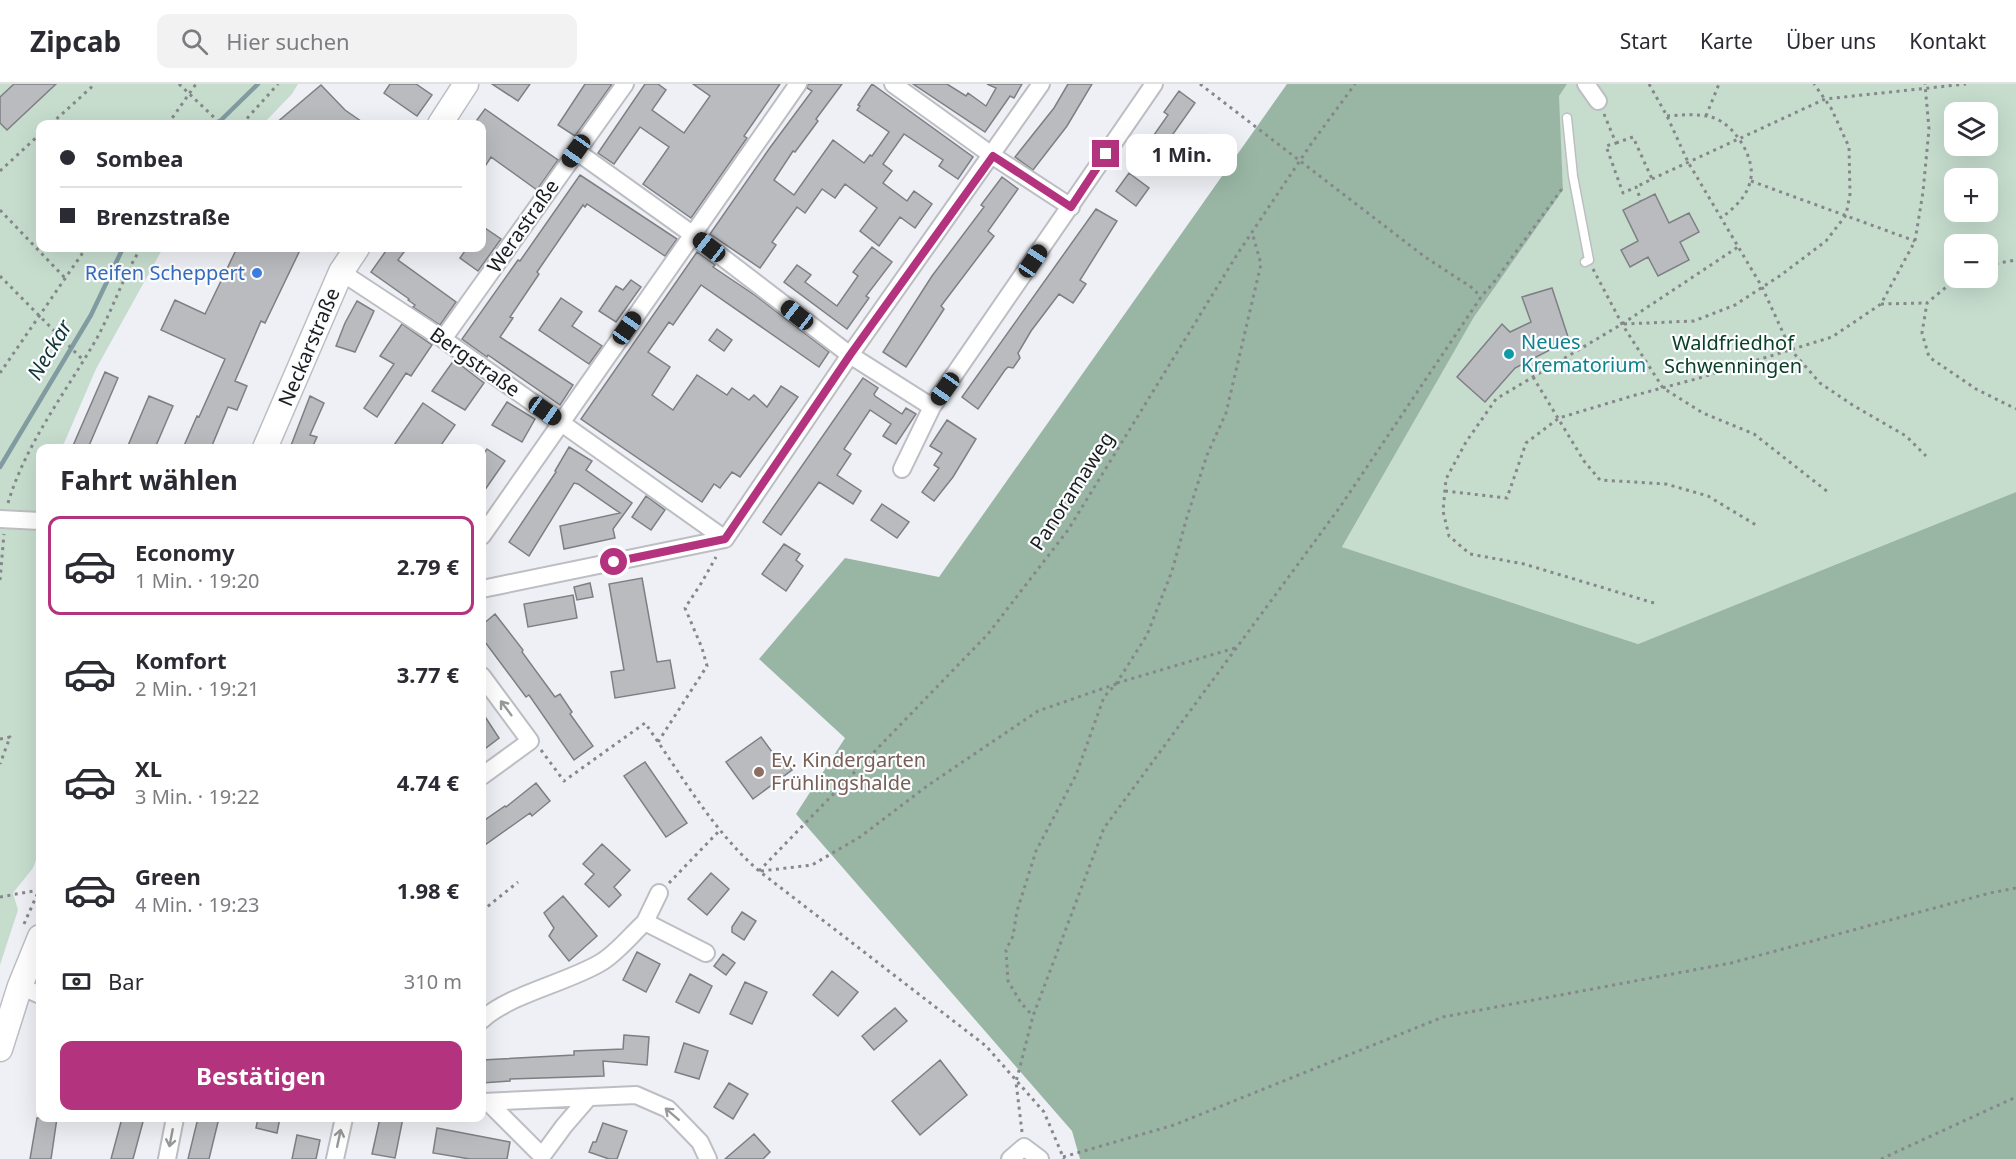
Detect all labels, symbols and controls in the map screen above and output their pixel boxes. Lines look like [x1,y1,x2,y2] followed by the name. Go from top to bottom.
[157,14,577,68] search box
[30,22,121,60] text: Zipcab
[178,25,211,58] icon: search
[226,26,350,56] text: Hier suchen
[1620,27,1667,55] text: Start
[1700,27,1753,55] text: Karte
[1786,27,1876,55] text: Über uns
[1909,27,1986,55] text: Kontakt
[1944,102,1998,288] map controls
[1944,102,1998,156] button: layers
[558,131,594,171] car
[1127,133,1238,175] callout: 1 Min.
[1092,140,1119,167] route end
[1151,141,1212,168] text: 1 Min.
[96,143,184,173] text: Sombea
[1944,168,1998,222] button: +
[480,174,565,278] street label: Werastraße
[96,201,230,231] text: Brenzstraße
[689,229,729,265] car
[1944,234,1998,288] button: −
[1015,241,1051,281] car
[85,259,245,286] place label: Reifen Scheppert
[250,266,264,280] marker: Reifen Scheppert
[271,284,346,410] street label: Neckarstraße
[777,297,817,333] car
[609,308,645,348] car
[20,313,79,385] water label: Neckar
[425,321,526,403] street label: Bergstraße
[1521,328,1646,378] place label: Neues Krematorium
[1664,329,1802,379] park label: Waldfriedhof Schwenningen
[1502,347,1516,361] marker: Neues Krematorium
[927,369,963,409] car
[525,393,565,429] car
[1023,426,1120,555] street label: Panoramaweg
[60,461,238,498] text: Fahrt wählen
[135,537,234,567] text: Economy
[63,539,117,593] icon: car
[600,548,627,575] route start
[397,551,459,581] text: 2.79 €
[135,567,260,594] text: 1 Min. · 19:20
[135,645,226,675] text: Komfort
[63,647,117,701] icon: car
[397,659,459,689] text: 3.77 €
[135,675,260,702] text: 2 Min. · 19:21
[500,701,512,717] one-way arrow
[771,746,926,796] place label: Ev. Kindergarten Frühlingshalde
[135,753,162,783] text: XL
[63,755,117,809] icon: car
[752,765,766,779] marker: Ev. Kindergarten Frühlingshalde
[397,767,459,797] text: 4.74 €
[135,783,260,810] text: 3 Min. · 19:22
[135,861,201,891] text: Green
[63,863,117,917] icon: car
[397,875,459,905] text: 1.98 €
[135,891,260,918] text: 4 Min. · 19:23
[60,965,93,998] icon: cash
[108,966,144,996] text: Bar
[404,968,462,995] text: 310 m
[60,1041,462,1110] button: Bestätigen
[665,1107,680,1121] one-way arrow
[165,1128,176,1148] one-way arrow
[334,1129,346,1148] one-way arrow

